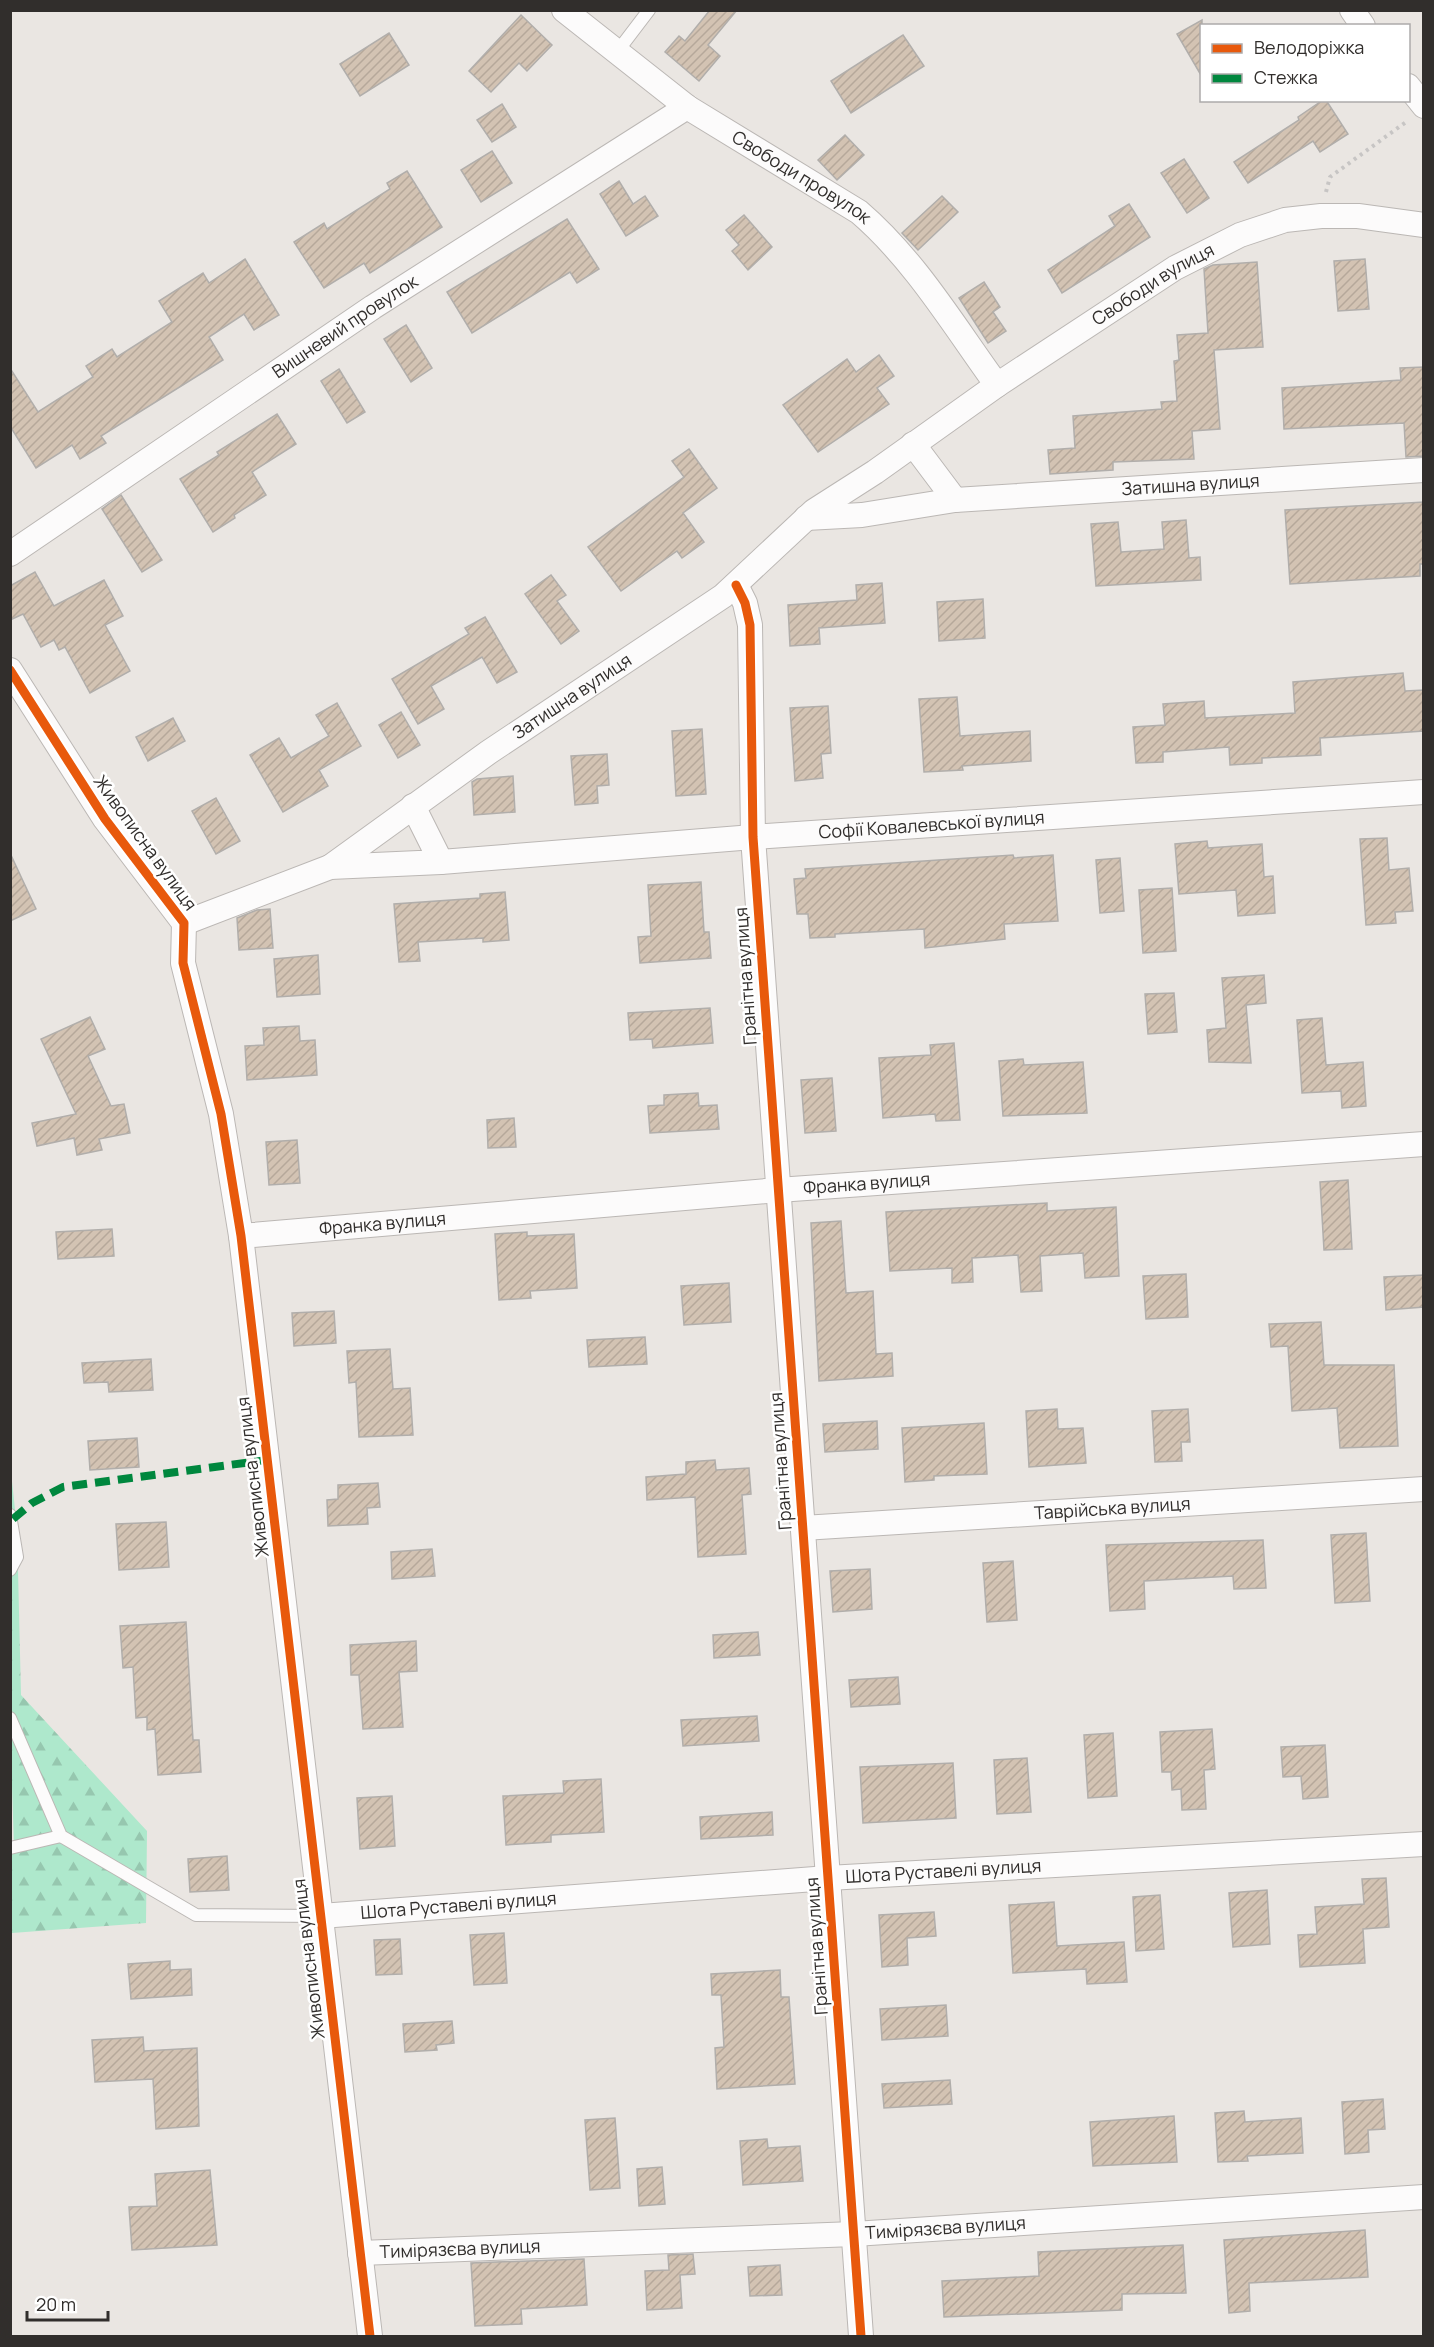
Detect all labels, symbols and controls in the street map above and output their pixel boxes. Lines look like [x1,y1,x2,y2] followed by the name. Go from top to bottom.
[1200,24,1410,102] legend
[1254,35,1364,59] text: Велодоріжка
[1254,65,1318,89] text: Стежка
[728,124,878,229] street label: Свободи провулок
[1087,237,1218,330] street label: Свободи вулиця
[267,268,423,383] street label: Вишневий провулок
[1121,468,1260,500] street label: Затишна вулиця
[507,647,636,744] street label: Затишна вулиця
[89,770,203,915] street label: Живописна вулиця
[818,804,1045,844] street label: Софії Ковалевської вулиця
[728,906,762,1046] street label: Гранітна вулиця
[802,1166,931,1199] street label: Франка вулиця
[318,1206,447,1240] street label: Франка вулиця
[763,1391,797,1531] street label: Гранітна вулиця
[230,1395,274,1559] street label: Живописна вулиця
[1033,1491,1191,1524] street label: Таврійська вулиця
[845,1853,1042,1888] street label: Шота Руставелі вулиця
[799,1876,833,2016] street label: Гранітна вулиця
[286,1877,330,2041] street label: Живописна вулиця
[360,1885,557,1924] street label: Шота Руставелі вулиця
[864,2210,1027,2244] street label: Тимірязєва вулиця
[379,2233,541,2263] street label: Тимірязєва вулиця
[27,2284,108,2322] scale bar
[36,2292,76,2316] text: 20 m

